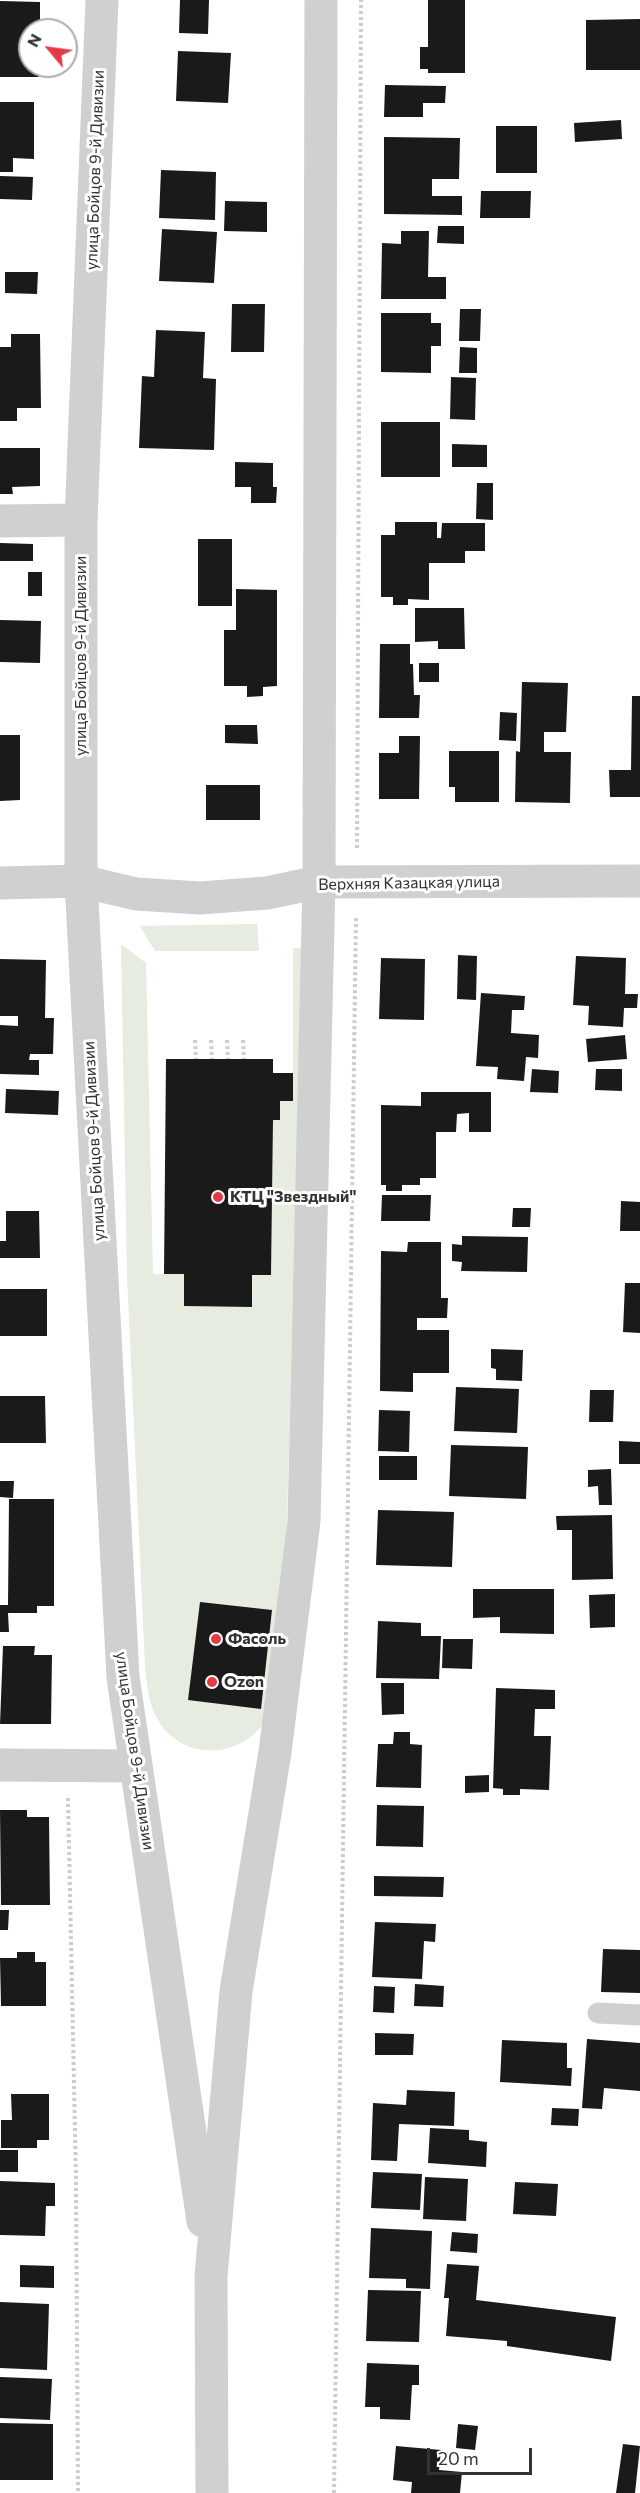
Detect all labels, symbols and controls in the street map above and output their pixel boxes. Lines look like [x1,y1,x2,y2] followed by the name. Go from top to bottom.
[18,18,78,78] north arrow
[22,30,45,50] text: N
[82,70,108,270] street label: улица Бойцов 9-й Дивизии
[71,556,91,756] street label: улица Бойцов 9-й Дивизии
[318,872,500,894] street label: Верхняя Казацкая улица
[79,1041,109,1241] street label: улица Бойцов 9-й Дивизии
[230,1187,356,1207] place label: КТЦ "Звездный"
[211,1190,225,1204] marker: КТЦ "Звездный"
[228,1629,286,1649] place label: Фасоль
[209,1632,223,1646] marker: Фасоль
[112,1651,158,1851] street label: улица Бойцов 9-й Дивизии
[224,1672,264,1692] place label: Ozon
[205,1675,219,1689] marker: Ozon
[430,2436,535,2474] scale bar
[438,2447,479,2469] text: 20 m

